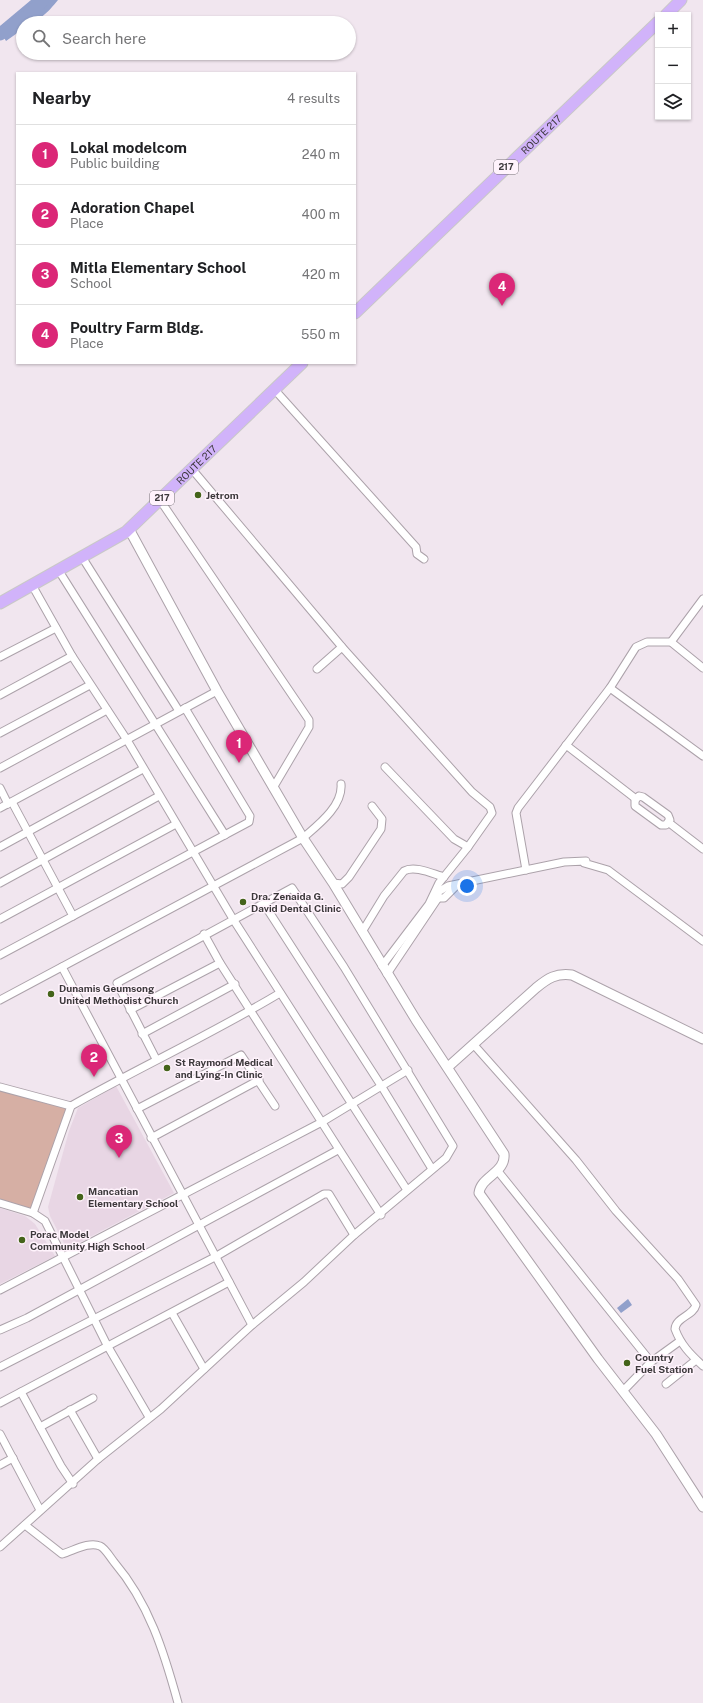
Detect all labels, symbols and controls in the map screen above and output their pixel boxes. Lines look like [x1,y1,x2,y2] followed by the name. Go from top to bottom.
[655,12,691,120] map controls
[655,12,691,48] button: +
[16,16,356,60] search box
[30,27,52,49] icon: search
[62,30,146,47] text: Search here
[655,48,691,84] button: −
[655,84,691,120] button: layers
[32,88,91,108] text: Nearby
[287,91,340,106] text: 4 results
[518,112,564,156] street label: ROUTE 217
[70,139,187,156] text: Lokal modelcom
[42,147,48,162] text: 1
[302,147,340,162] text: 240 m
[70,156,160,171] text: Public building
[494,160,518,174] road number: 217
[70,199,195,216] text: Adoration Chapel
[41,207,49,222] text: 2
[302,207,340,222] text: 400 m
[70,216,104,231] text: Place
[70,259,246,276] text: Mitla Elementary School
[41,267,49,282] text: 3
[302,267,340,282] text: 420 m
[489,273,515,306] pin: 4
[70,276,112,291] text: School
[70,319,204,336] text: Poultry Farm Bldg.
[41,327,49,342] text: 4
[301,327,340,342] text: 550 m
[70,336,104,351] text: Place
[173,442,219,487] street label: ROUTE 217
[206,489,239,501] place label: Jetrom
[193,490,203,500] marker: Jetrom
[150,491,174,505] road number: 217
[226,730,252,763] pin: 1
[457,876,477,896] your location
[251,890,342,914] place label: Dra. Zenaida G. David Dental Clinic
[238,897,248,907] marker: Dra. Zenaida G. David Dental Clinic
[59,982,179,1006] place label: Dunamis Geumsong United Methodist Church
[46,989,56,999] marker: Dunamis Geumsong United Methodist Church
[81,1044,107,1077] pin: 2
[175,1056,273,1080] place label: St Raymond Medical and Lying-In Clinic
[162,1063,172,1073] marker: St Raymond Medical and Lying-In Clinic
[106,1125,132,1158] pin: 3
[88,1185,178,1209] place label: Mancatian Elementary School
[75,1192,85,1202] marker: Mancatian Elementary School
[30,1228,145,1252] place label: Porac Model Community High School
[17,1235,27,1245] marker: Porac Model Community High School
[635,1351,693,1375] place label: Country Fuel Station
[622,1358,632,1368] marker: Country Fuel Station

